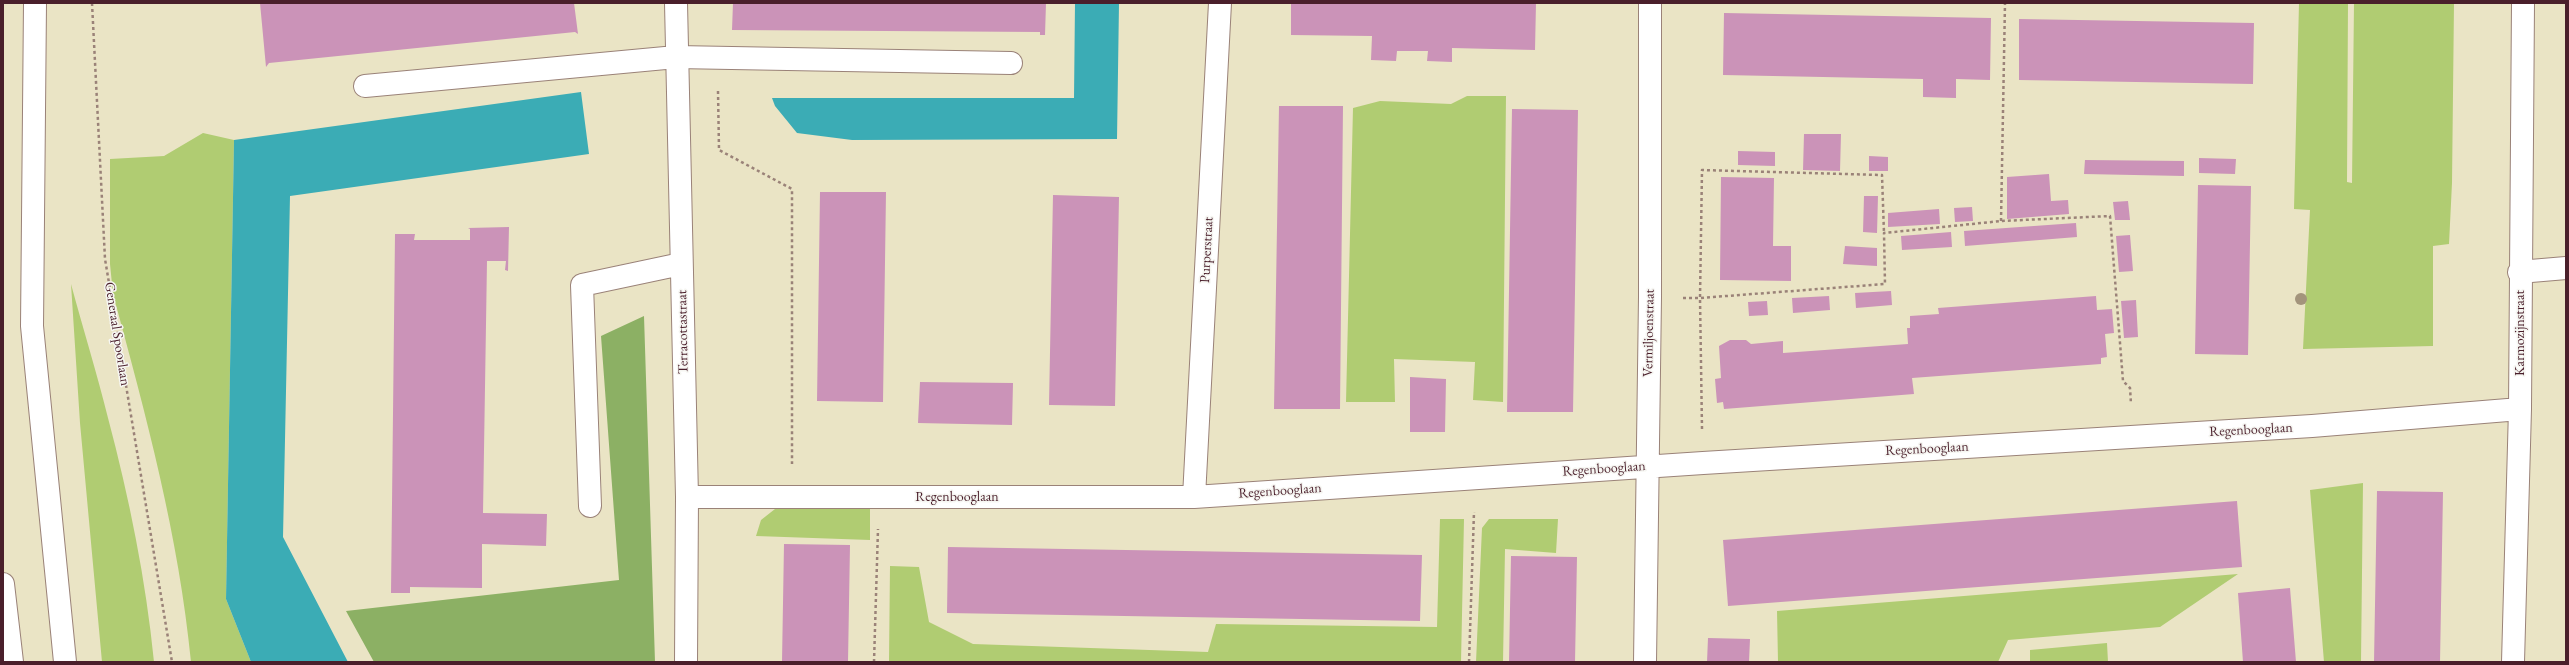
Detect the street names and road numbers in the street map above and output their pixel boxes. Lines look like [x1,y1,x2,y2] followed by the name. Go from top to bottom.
[1197,216,1217,284] street label: Purperstraat
[101,281,133,387] street label: Generaal Spoorlaan
[1640,289,1658,377] street label: Vermiljoenstraat
[674,290,692,374] street label: Terracottastraat
[2512,290,2528,376] street label: Karmozijnstraat
[2209,419,2293,441] street label: Regenbooglaan
[1885,438,1969,460] street label: Regenbooglaan
[1562,458,1646,480] street label: Regenbooglaan
[1238,480,1322,502] street label: Regenbooglaan
[915,489,999,505] street label: Regenbooglaan

